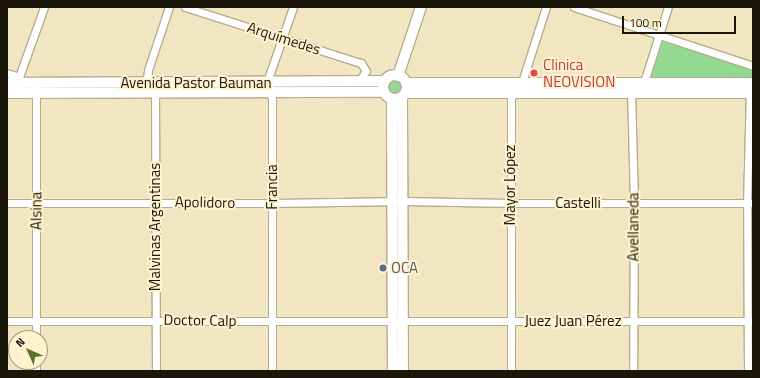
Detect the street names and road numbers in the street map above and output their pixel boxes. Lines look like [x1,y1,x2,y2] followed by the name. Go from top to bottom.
[245,18,323,58] street label: Arquímedes
[120,74,272,92] street label: Avenida Pastor Bauman
[501,145,519,225] street label: Mayor López
[146,163,164,291] street label: Malvinas Argentinas
[263,164,281,210] street label: Francia
[27,192,45,230] street label: Alsina
[175,192,235,212] street label: Apolidoro
[624,193,642,261] street label: Avellaneda
[555,194,601,212] street label: Castelli
[163,310,237,330] street label: Doctor Calp
[524,312,622,330] street label: Juez Juan Pérez

